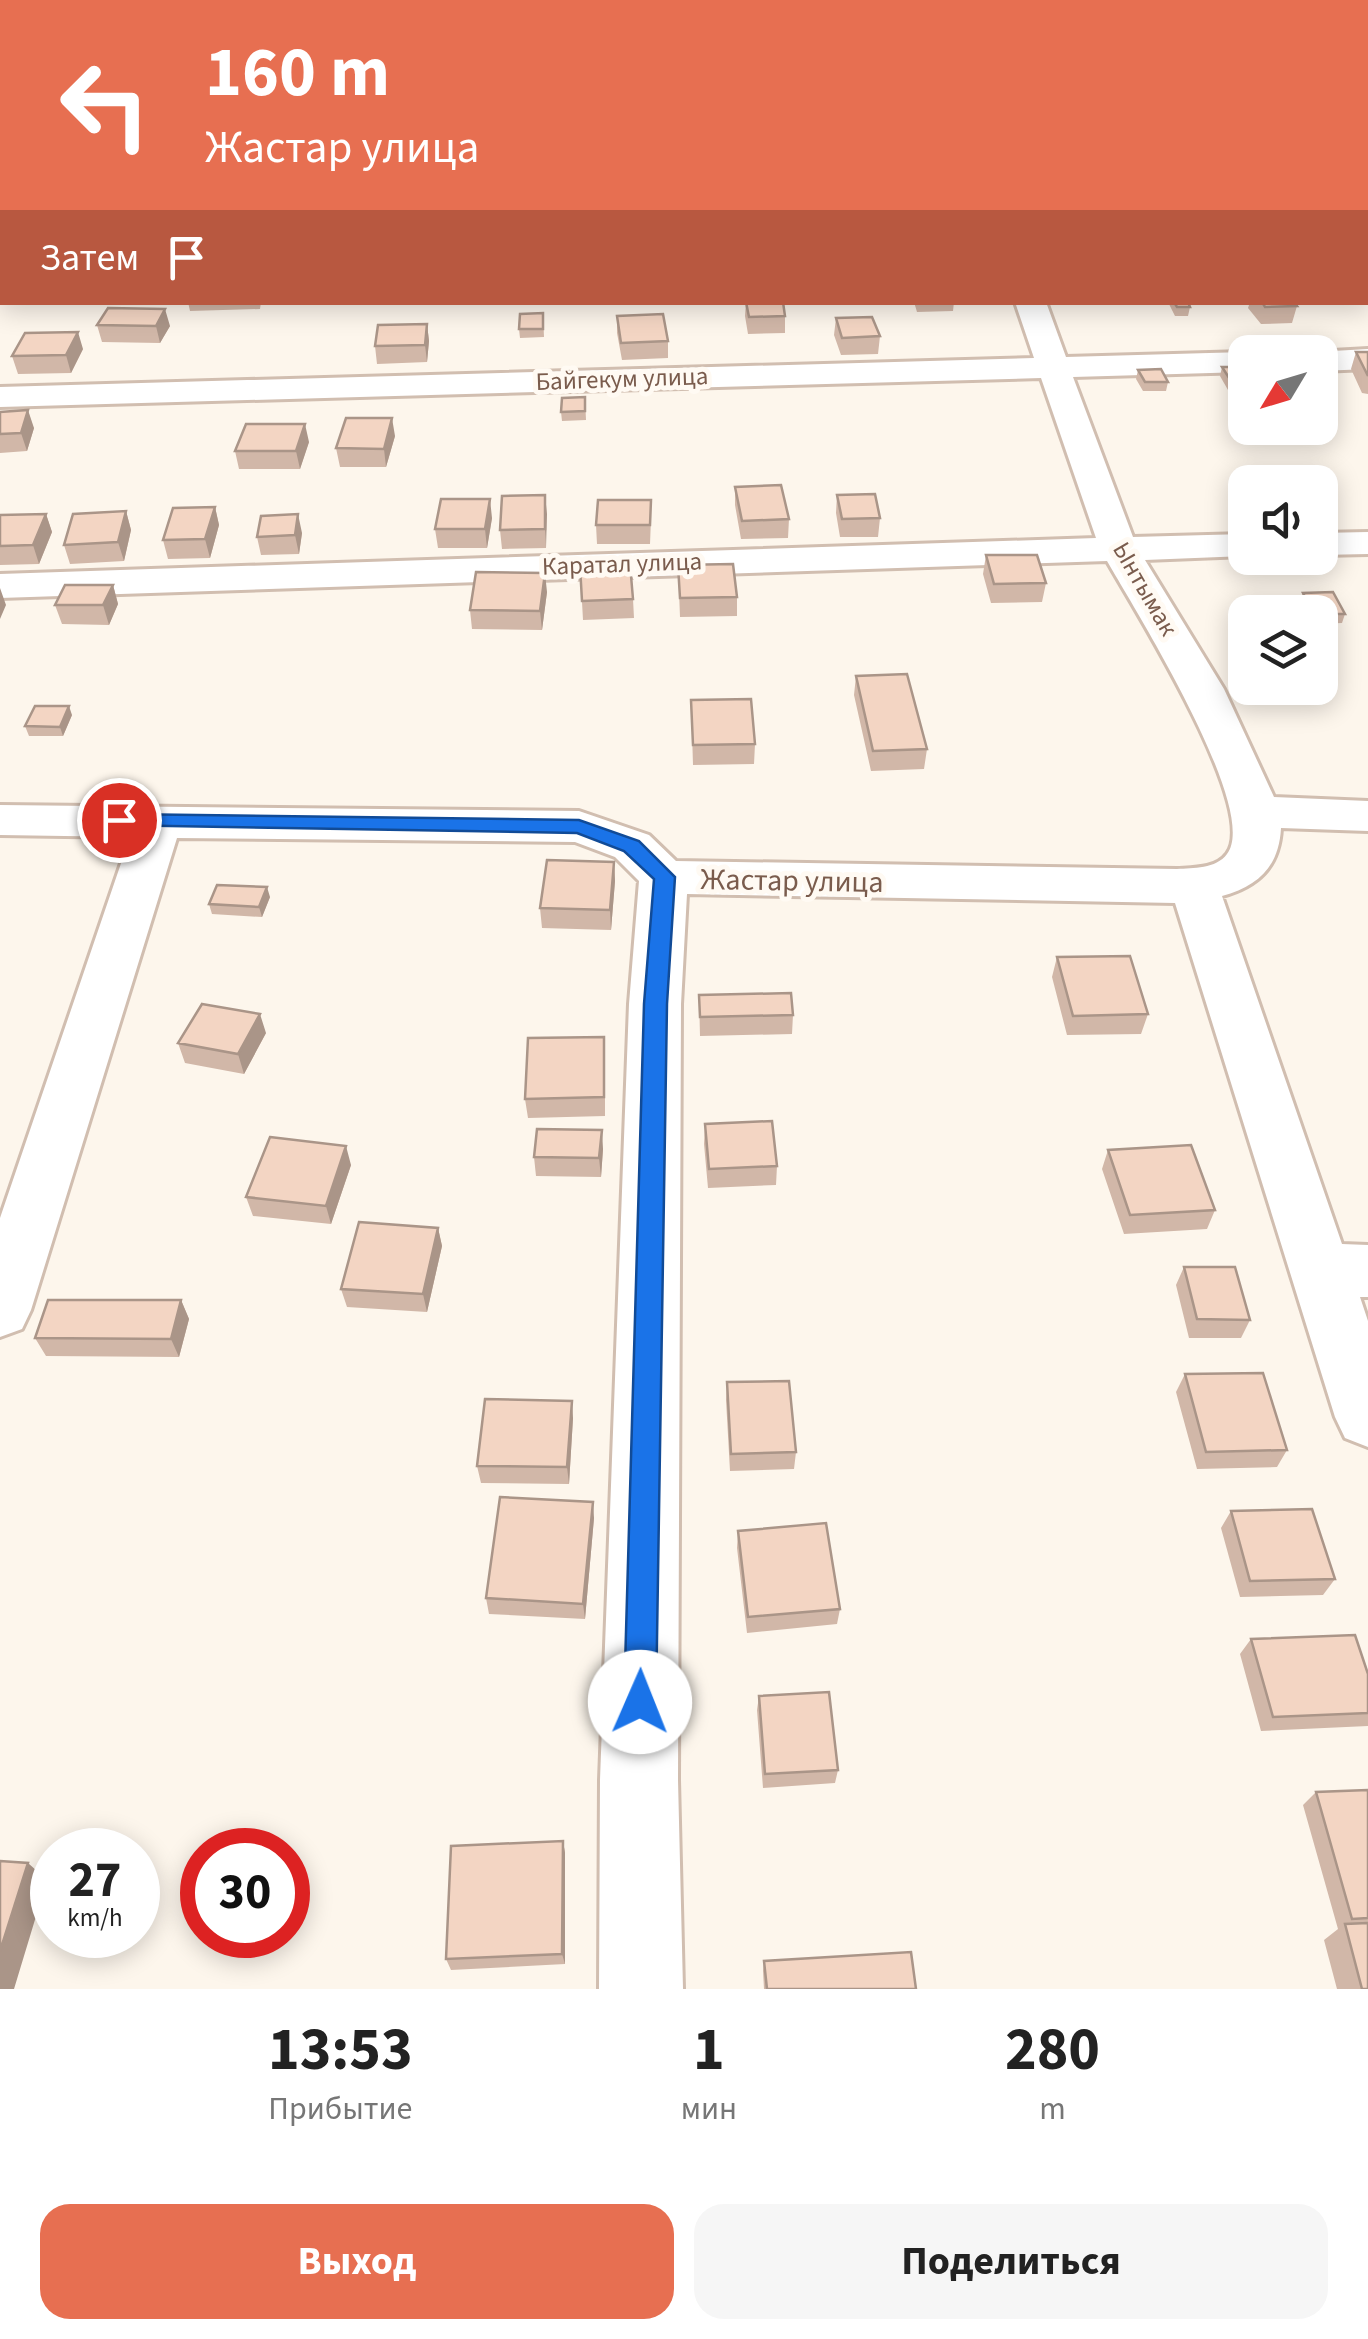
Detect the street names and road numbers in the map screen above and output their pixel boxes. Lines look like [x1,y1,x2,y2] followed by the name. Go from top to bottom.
[535,358,709,400] street label: Байгекум улица
[1104,535,1187,643] street label: Ынтымак
[541,543,703,585] street label: Каратал улица
[700,858,884,904] street label: Жастар улица

